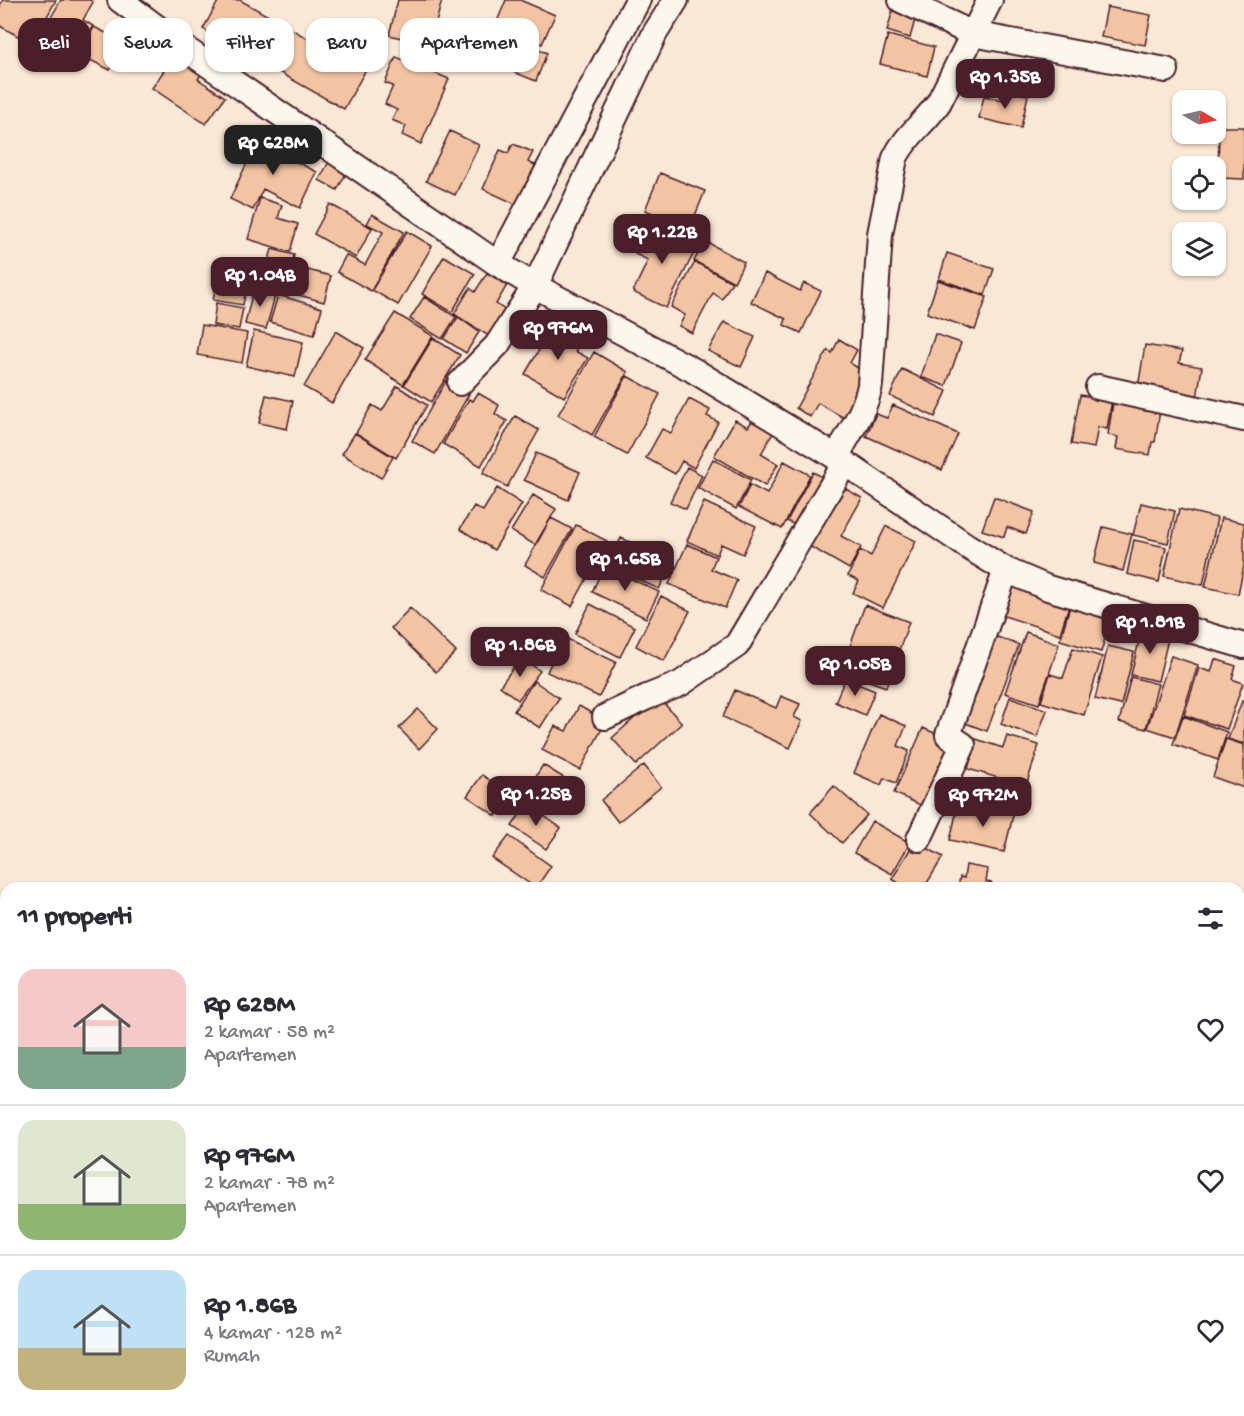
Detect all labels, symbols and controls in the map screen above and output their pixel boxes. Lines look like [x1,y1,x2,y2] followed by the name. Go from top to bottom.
[18,18,91,72] chip: Beli
[103,18,193,72] chip: Sewa
[205,18,294,72] chip: Filter
[306,18,388,72] chip: Baru
[400,18,539,72] chip: Apartemen
[943,59,1067,110] pin: Rp 1.35B
[970,67,1040,90] text: Rp 1.35B
[1172,90,1226,144] north arrow
[1172,90,1226,276] map controls
[218,125,328,176] pin: Rp 628M
[238,133,308,156] text: Rp 628M
[1172,156,1226,210] button: locate
[600,214,724,265] pin: Rp 1.22B
[627,222,697,245] text: Rp 1.22B
[1172,222,1226,276] button: layers
[198,257,322,308] pin: Rp 1.04B
[225,265,295,288] text: Rp 1.04B
[503,310,613,361] pin: Rp 976M
[523,318,593,341] text: Rp 976M
[563,541,687,592] pin: Rp 1.65B
[590,549,660,572] text: Rp 1.65B
[1088,604,1212,655] pin: Rp 1.81B
[1116,612,1184,635] text: Rp 1.81B
[458,627,582,678] pin: Rp 1.86B
[485,635,555,658] text: Rp 1.86B
[793,646,917,697] pin: Rp 1.05B
[819,654,891,677] text: Rp 1.05B
[474,776,598,827] pin: Rp 1.25B
[928,777,1038,828] pin: Rp 972M
[501,784,571,807] text: Rp 1.25B
[948,785,1018,808] text: Rp 972M
[1194,902,1227,935] icon: filters
[18,903,132,934] text: 11 properti
[204,991,295,1022] text: Rp 628M
[66,993,138,1065] icon: home
[1194,1013,1227,1046] icon: heart
[204,1022,335,1045] text: 2 kamar · 58 m²
[204,1045,296,1068] text: Apartemen
[204,1142,294,1173] text: Rp 976M
[66,1144,138,1216] icon: home
[1194,1164,1227,1197] icon: heart
[204,1173,335,1196] text: 2 kamar · 78 m²
[204,1196,296,1219] text: Apartemen
[204,1292,296,1323] text: Rp 1.86B
[66,1294,138,1366] icon: home
[1194,1314,1227,1347] icon: heart
[204,1323,342,1346] text: 4 kamar · 128 m²
[204,1346,260,1369] text: Rumah

